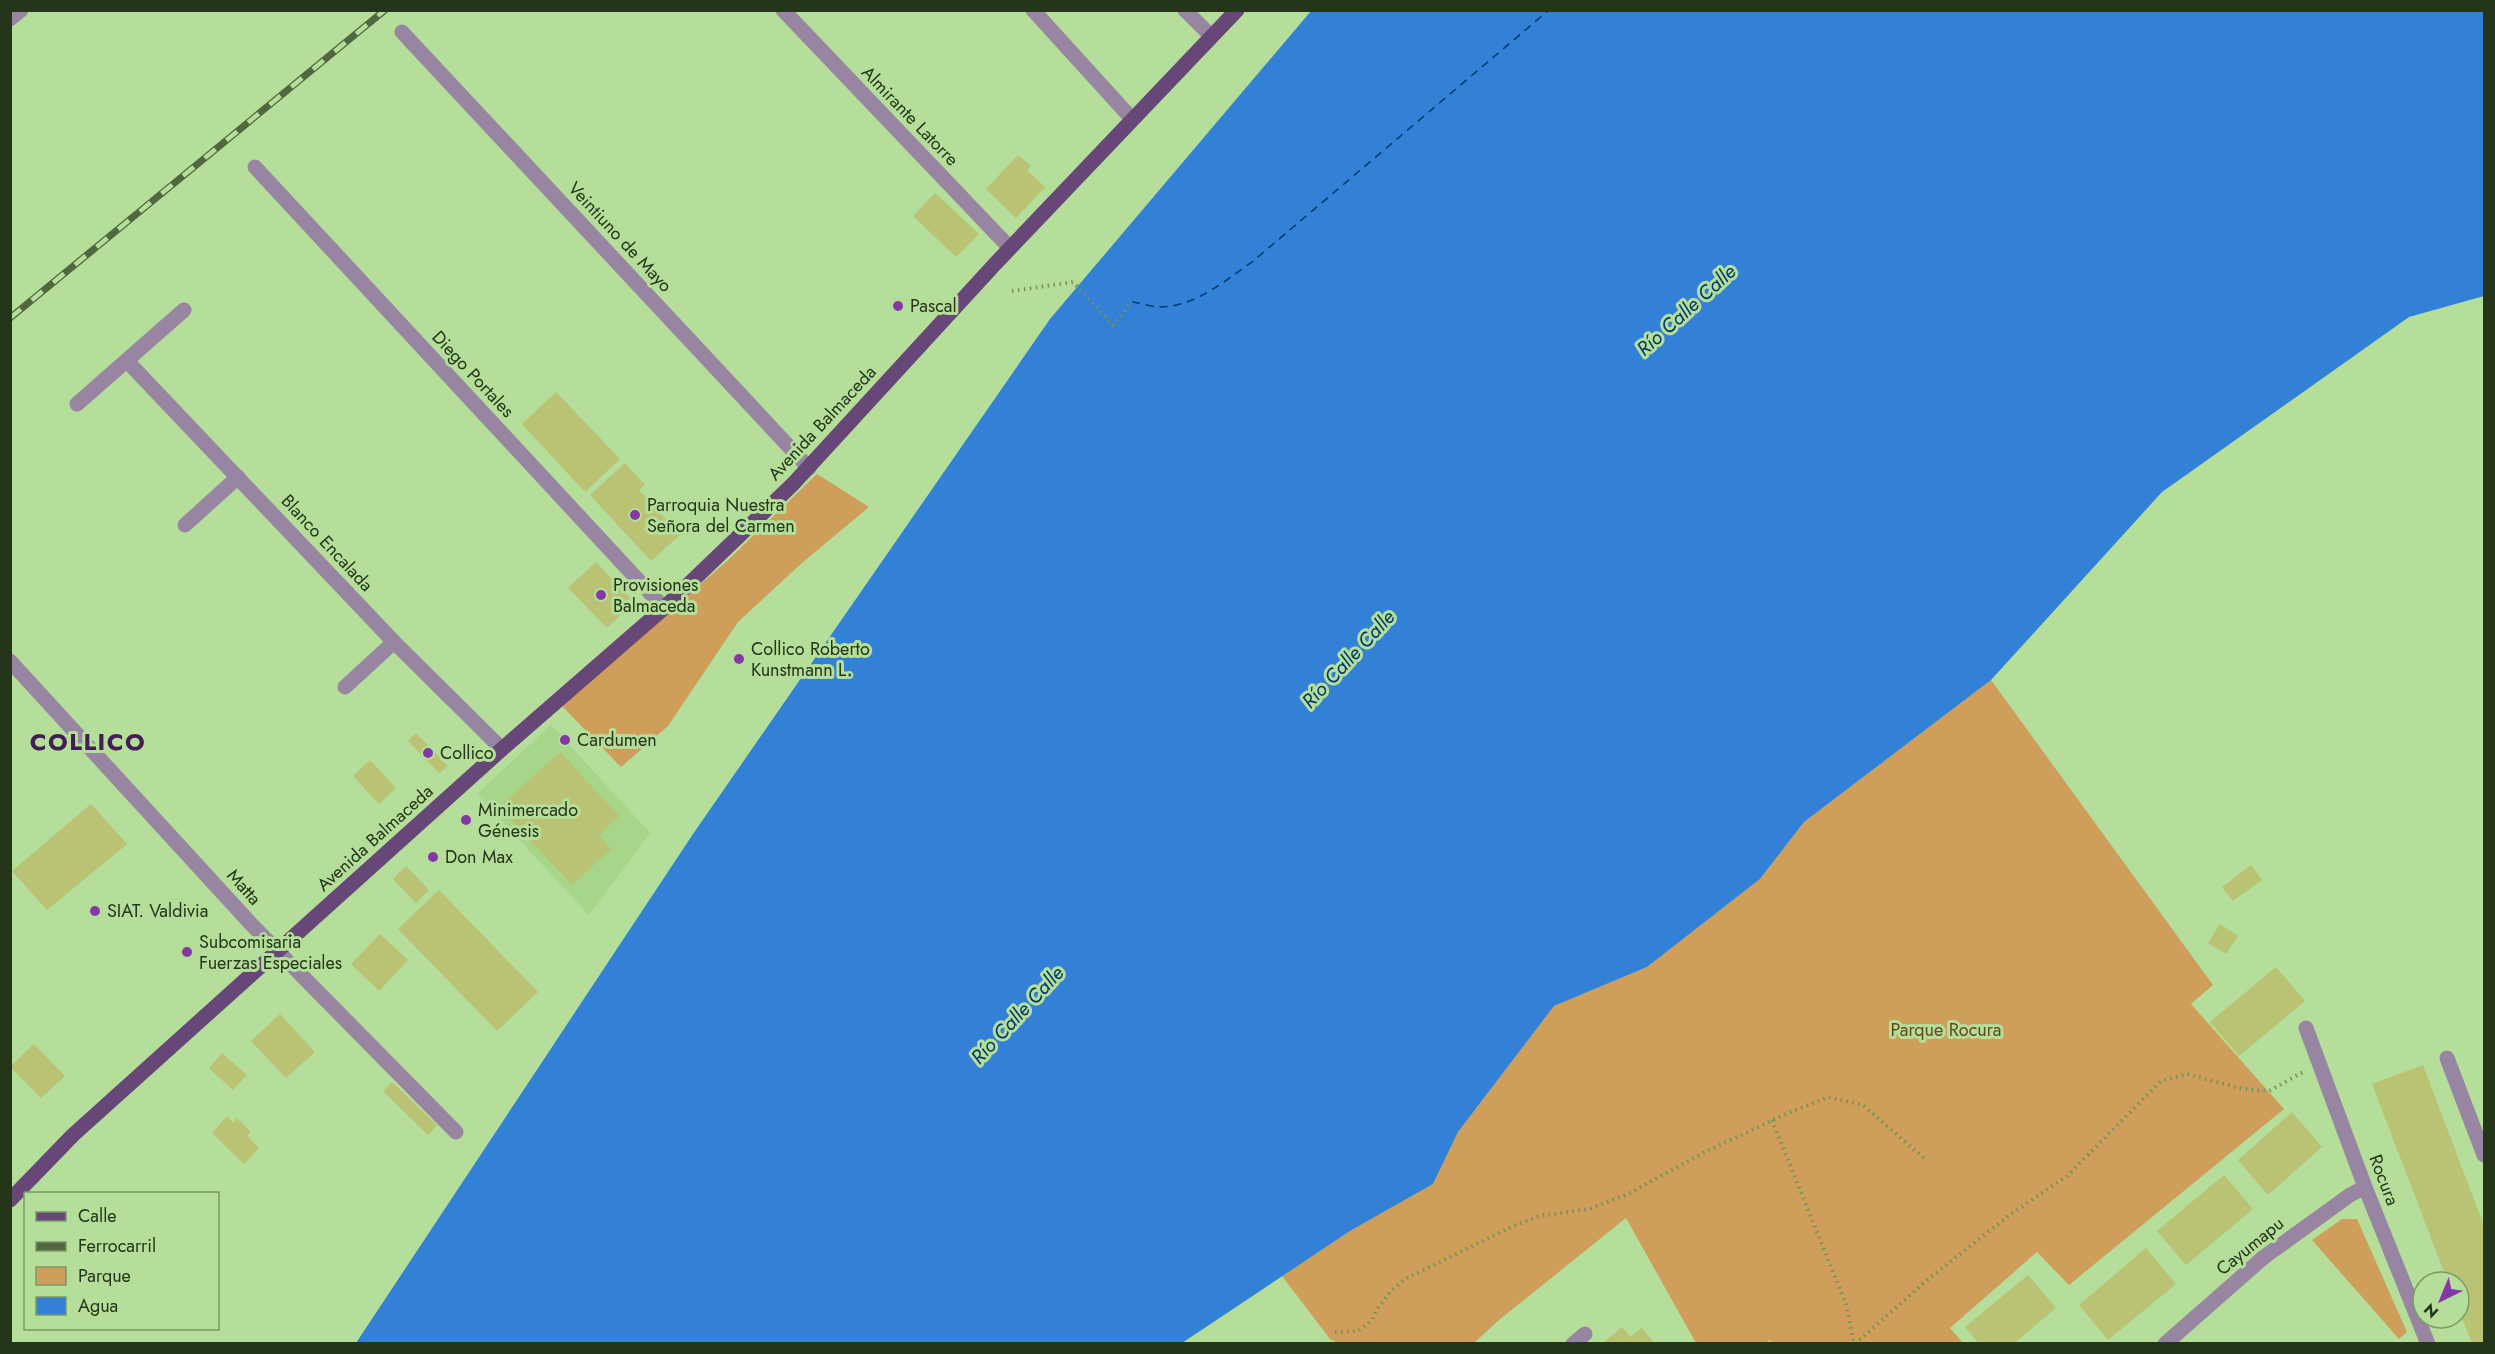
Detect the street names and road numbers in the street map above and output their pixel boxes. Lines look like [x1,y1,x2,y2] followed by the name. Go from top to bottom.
[855,60,965,172] street label: Almirante Latorre
[562,176,678,298] street label: Veintiuno de Mayo
[426,325,520,423] street label: Diego Portales
[762,360,882,486] street label: Avenida Balmaceda
[275,489,379,597] street label: Blanco Encalada
[311,779,439,897] street label: Avenida Balmaceda
[221,863,267,911] street label: Matta
[2362,1151,2406,1209] street label: Rocura
[2210,1211,2290,1281] street label: Cayumapu

